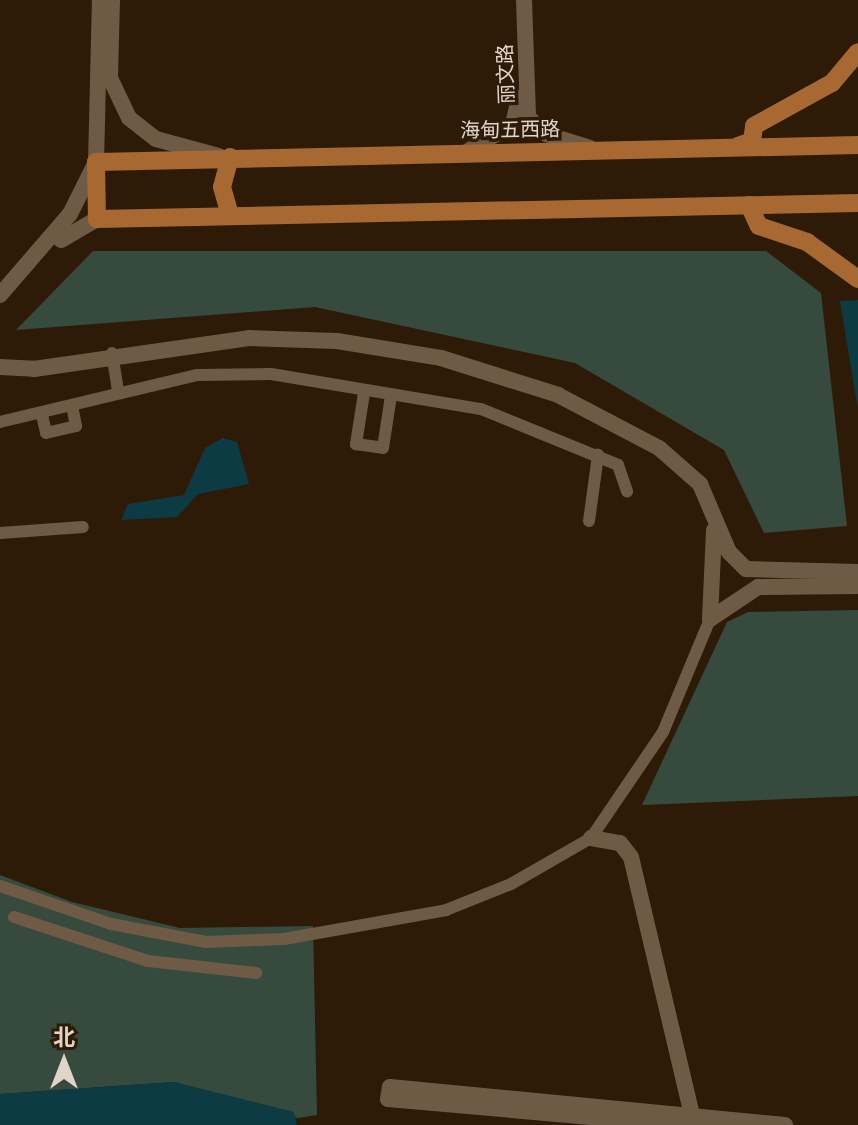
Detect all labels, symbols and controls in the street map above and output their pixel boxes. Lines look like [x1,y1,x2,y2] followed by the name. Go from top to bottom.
[492,44,518,104] street label: 丽文路
[460,116,560,142] street label: 海甸五西路
[24,1021,104,1101] north arrow
[53,1023,75,1050] text: 北

